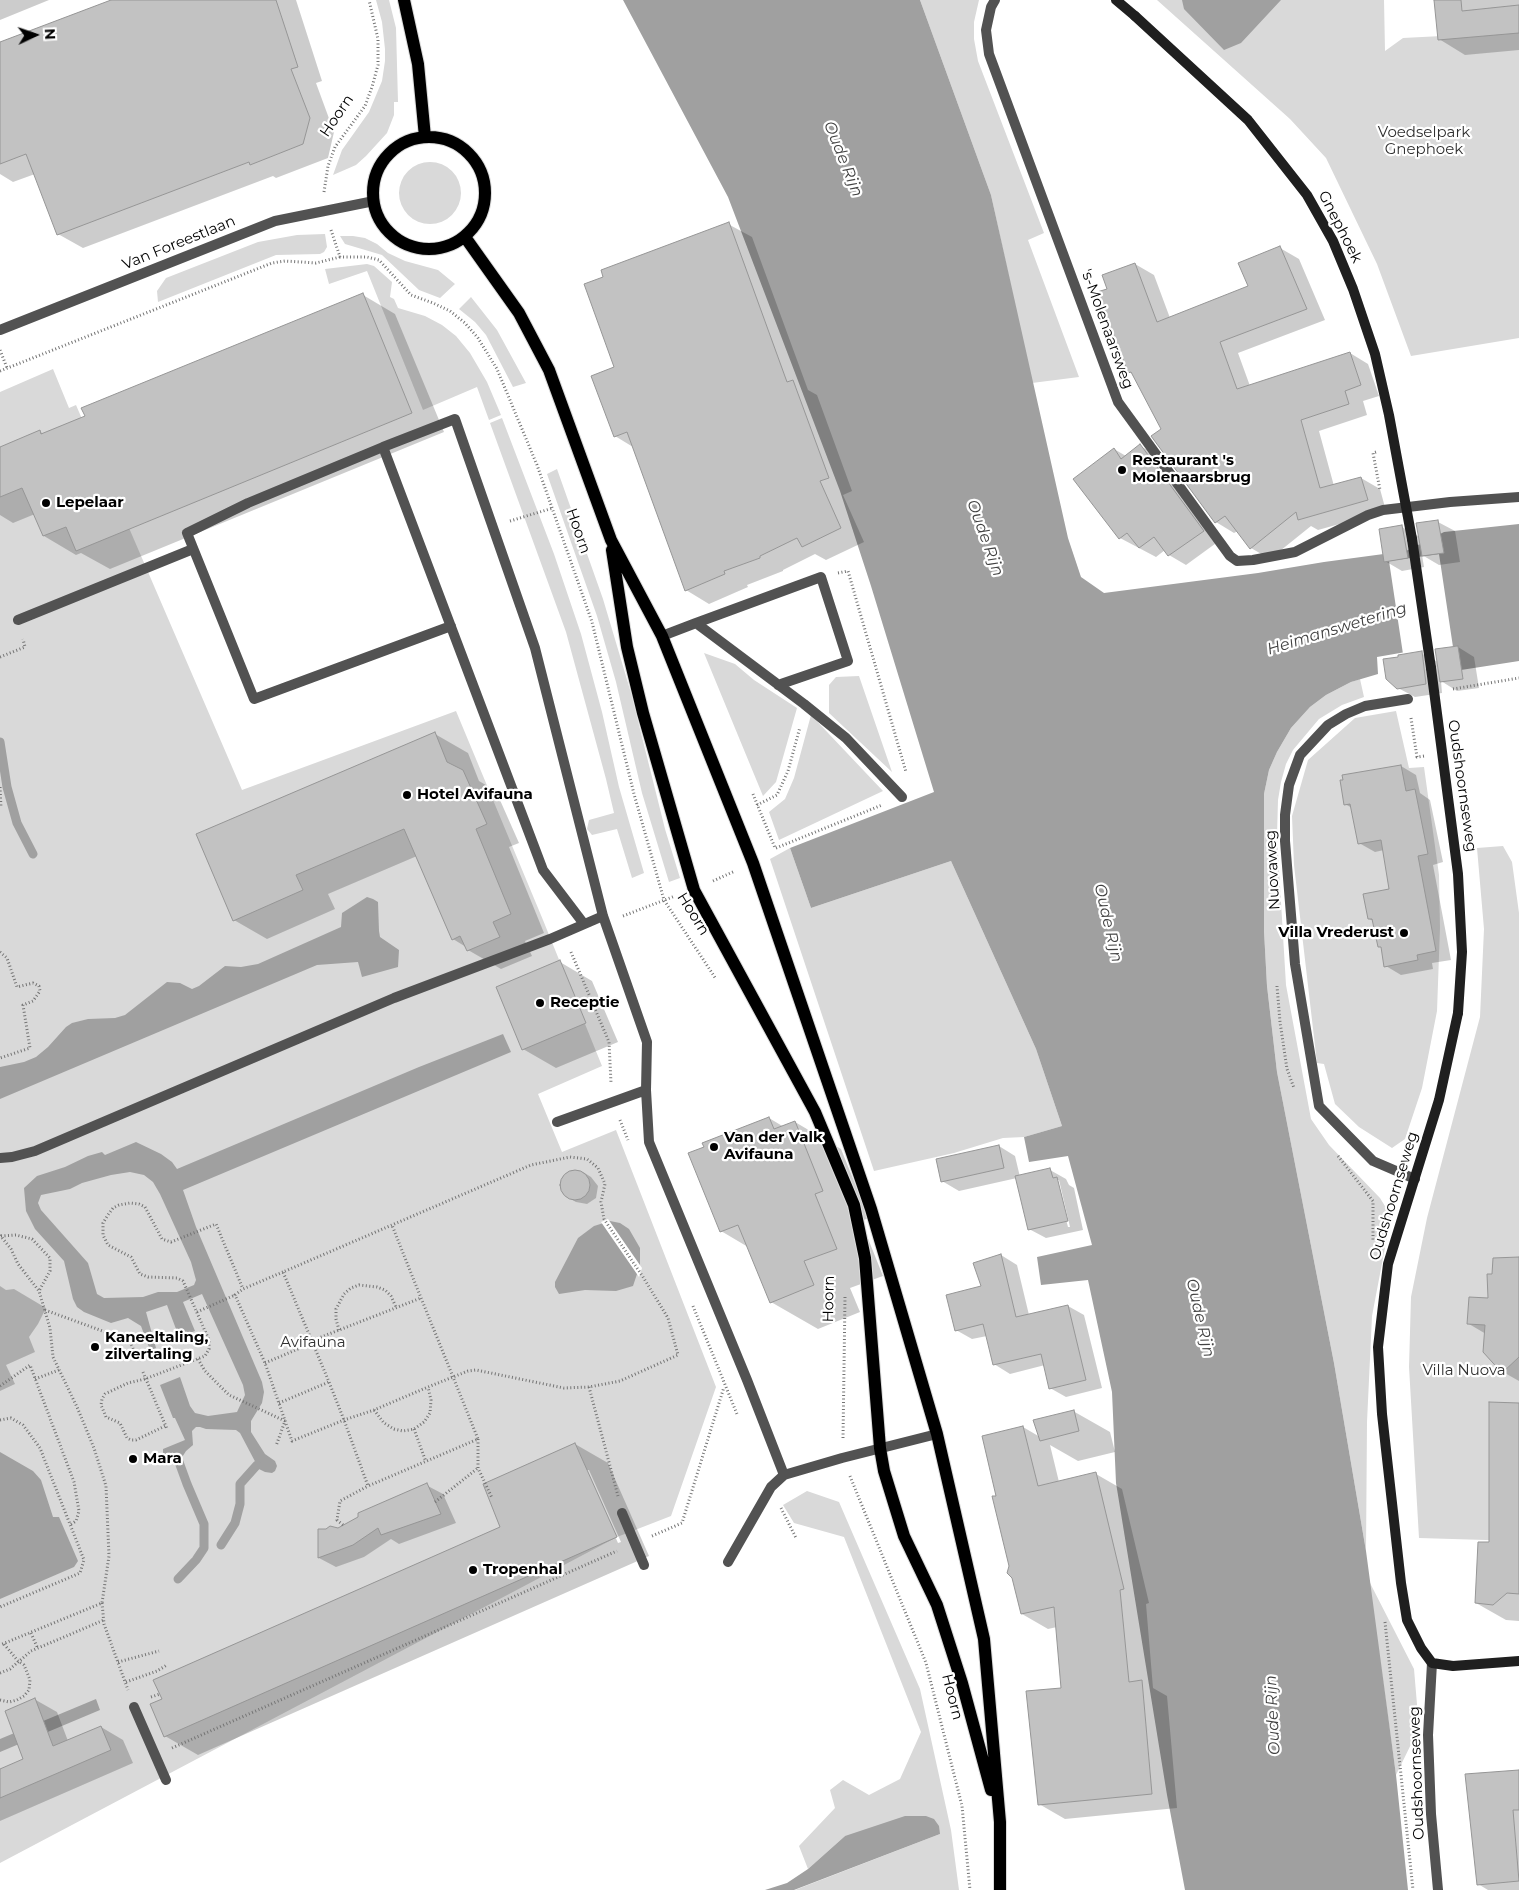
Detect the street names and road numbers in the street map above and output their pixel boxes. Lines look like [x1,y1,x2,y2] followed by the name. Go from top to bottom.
[316,91,358,141] street label: Hoorn
[1314,188,1366,266] street label: Gnephoek
[120,212,238,274] street label: Van Foreestlaan
[1077,267,1137,391] street label: 's-Molenaarsweg
[562,506,594,556] street label: Hoorn
[1444,719,1480,853] street label: Oudshoornseweg
[1262,829,1284,911] street label: Nuovaweg
[673,889,713,939] street label: Hoorn
[1366,1129,1422,1263] street label: Oudshoornseweg
[820,1275,838,1323] street label: Hoorn
[938,1672,966,1722] street label: Hoorn
[1406,1706,1428,1840] street label: Oudshoornseweg

